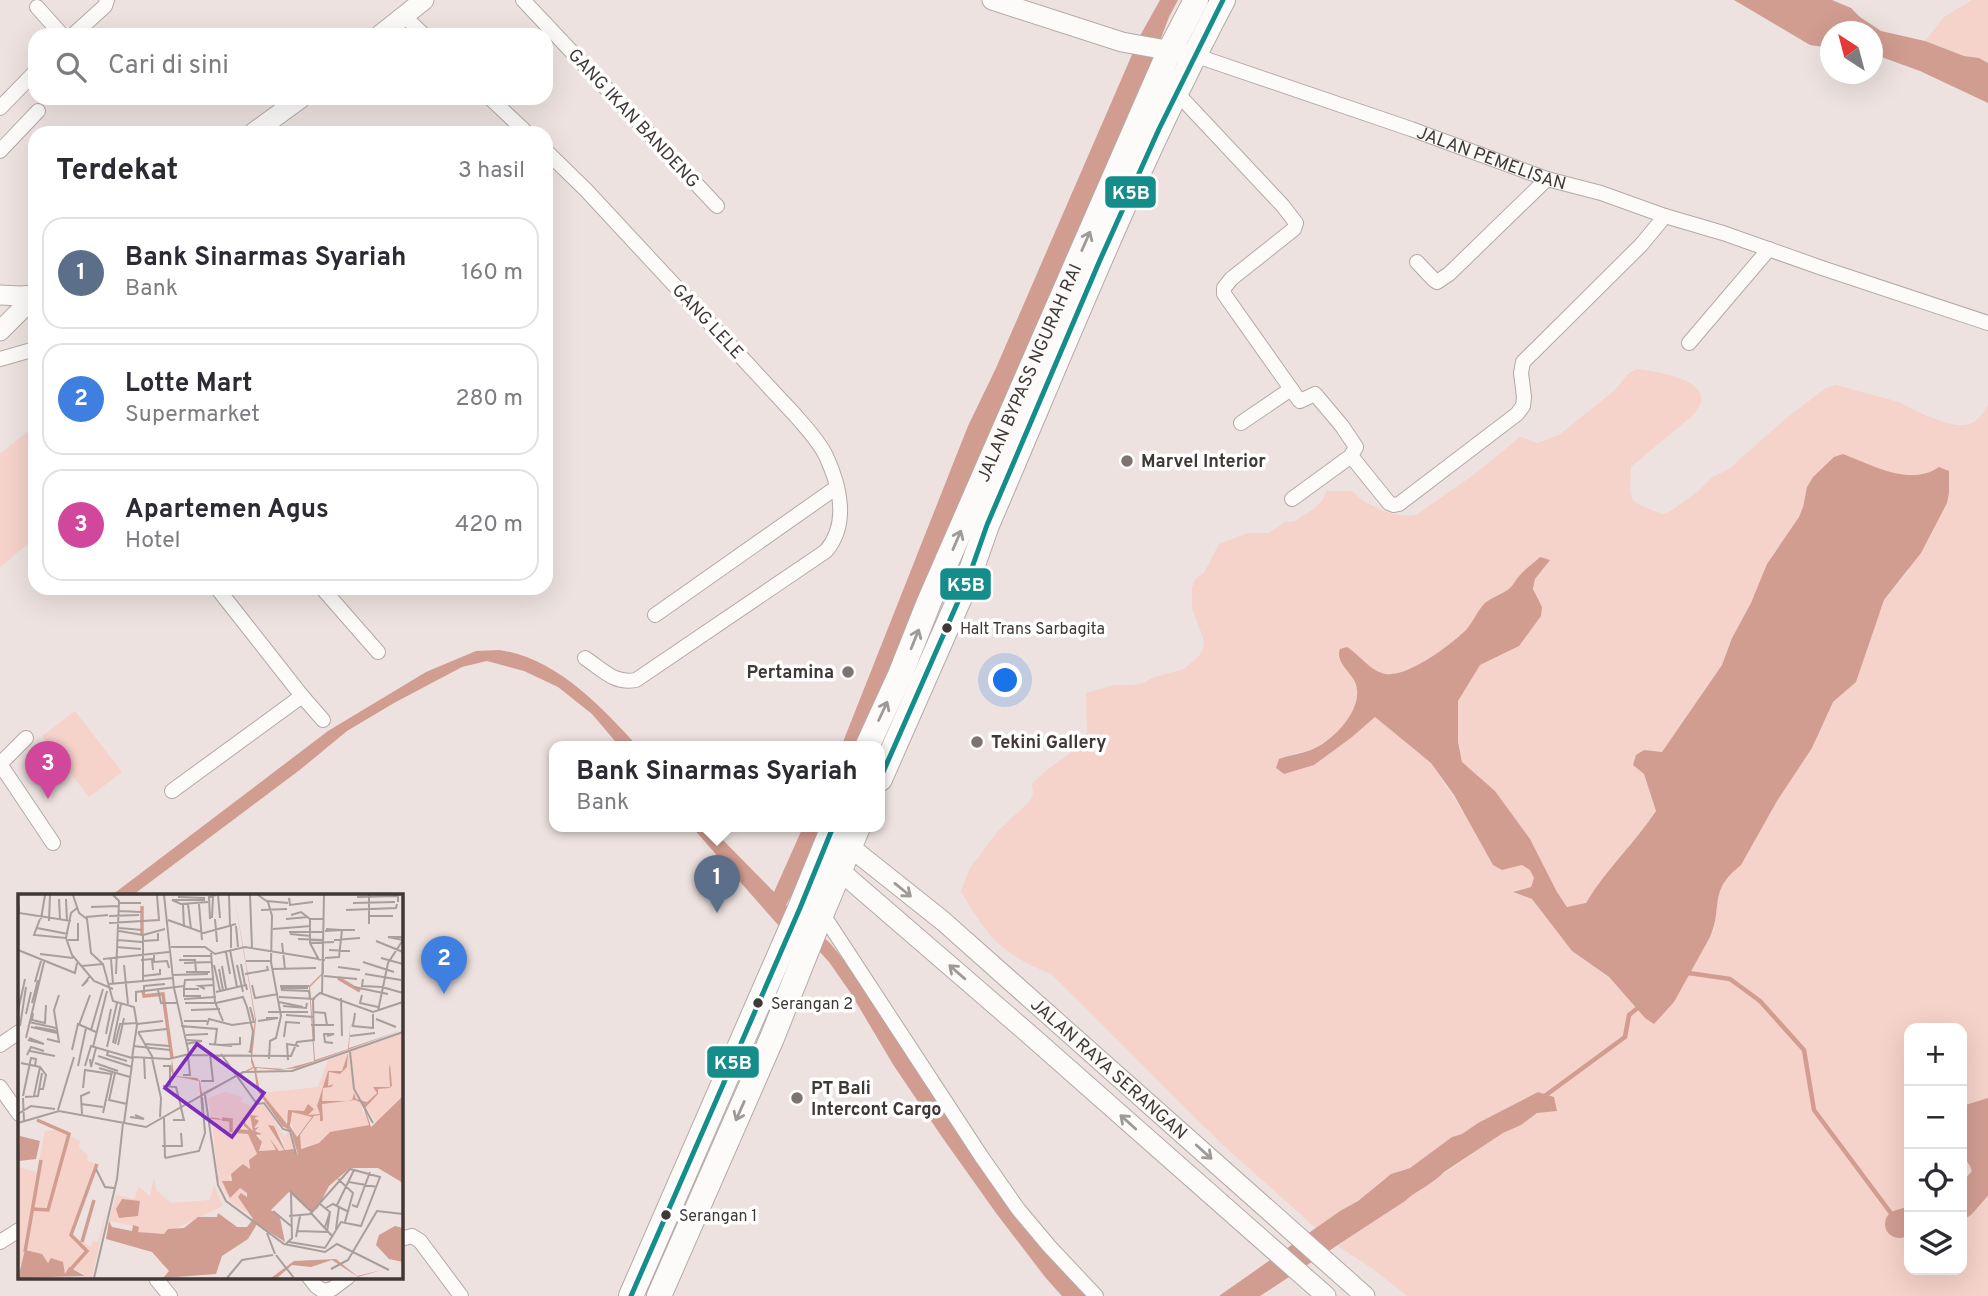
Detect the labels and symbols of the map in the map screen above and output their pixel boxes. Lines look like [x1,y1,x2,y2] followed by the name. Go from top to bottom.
[1820,21,1883,84] north arrow
[562,44,704,194] street label: GANG IKAN BANDENG
[1413,122,1568,196] street label: JALAN PEMELISAN
[1104,175,1157,209] line badge: K5B
[1112,182,1150,206] text: K5B
[1080,231,1093,252] one-way arrow
[973,261,1088,486] street label: JALAN BYPASS NGURAH RAI
[666,280,748,365] street label: GANG LELE
[1141,451,1266,474] place label: Marvel Interior
[1119,453,1135,469] marker: Marvel Interior
[951,530,964,551] one-way arrow
[939,567,992,601] line badge: K5B
[947,574,985,598] text: K5B
[960,620,1105,640] place label: Halt Trans Sarbagita
[940,621,954,635] marker: Halt Trans Sarbagita
[909,628,922,650] one-way arrow
[746,662,834,685] place label: Pertamina
[988,663,1022,697] your location
[840,664,856,680] marker: Pertamina
[877,701,891,722] one-way arrow
[991,732,1106,755] place label: Tekini Gallery
[969,734,985,750] marker: Tekini Gallery
[25,741,71,799] pin: 3
[694,855,740,913] pin: 1
[893,882,911,898] one-way arrow
[18,894,402,1278] inset map
[421,936,467,994] pin: 2
[948,964,966,980] one-way arrow
[1025,994,1191,1145] street label: JALAN RAYA SERANGAN
[771,995,853,1015] place label: Serangan 2
[751,996,765,1010] marker: Serangan 2
[706,1045,760,1079] line badge: K5B
[714,1052,752,1076] text: K5B
[811,1078,942,1122] place label: PT Bali Intercont Cargo
[789,1090,805,1106] marker: PT Bali Intercont Cargo
[733,1100,746,1121] one-way arrow
[1119,1114,1137,1130] one-way arrow
[1195,1144,1213,1160] one-way arrow
[679,1207,757,1227] place label: Serangan 1
[659,1208,673,1222] marker: Serangan 1

